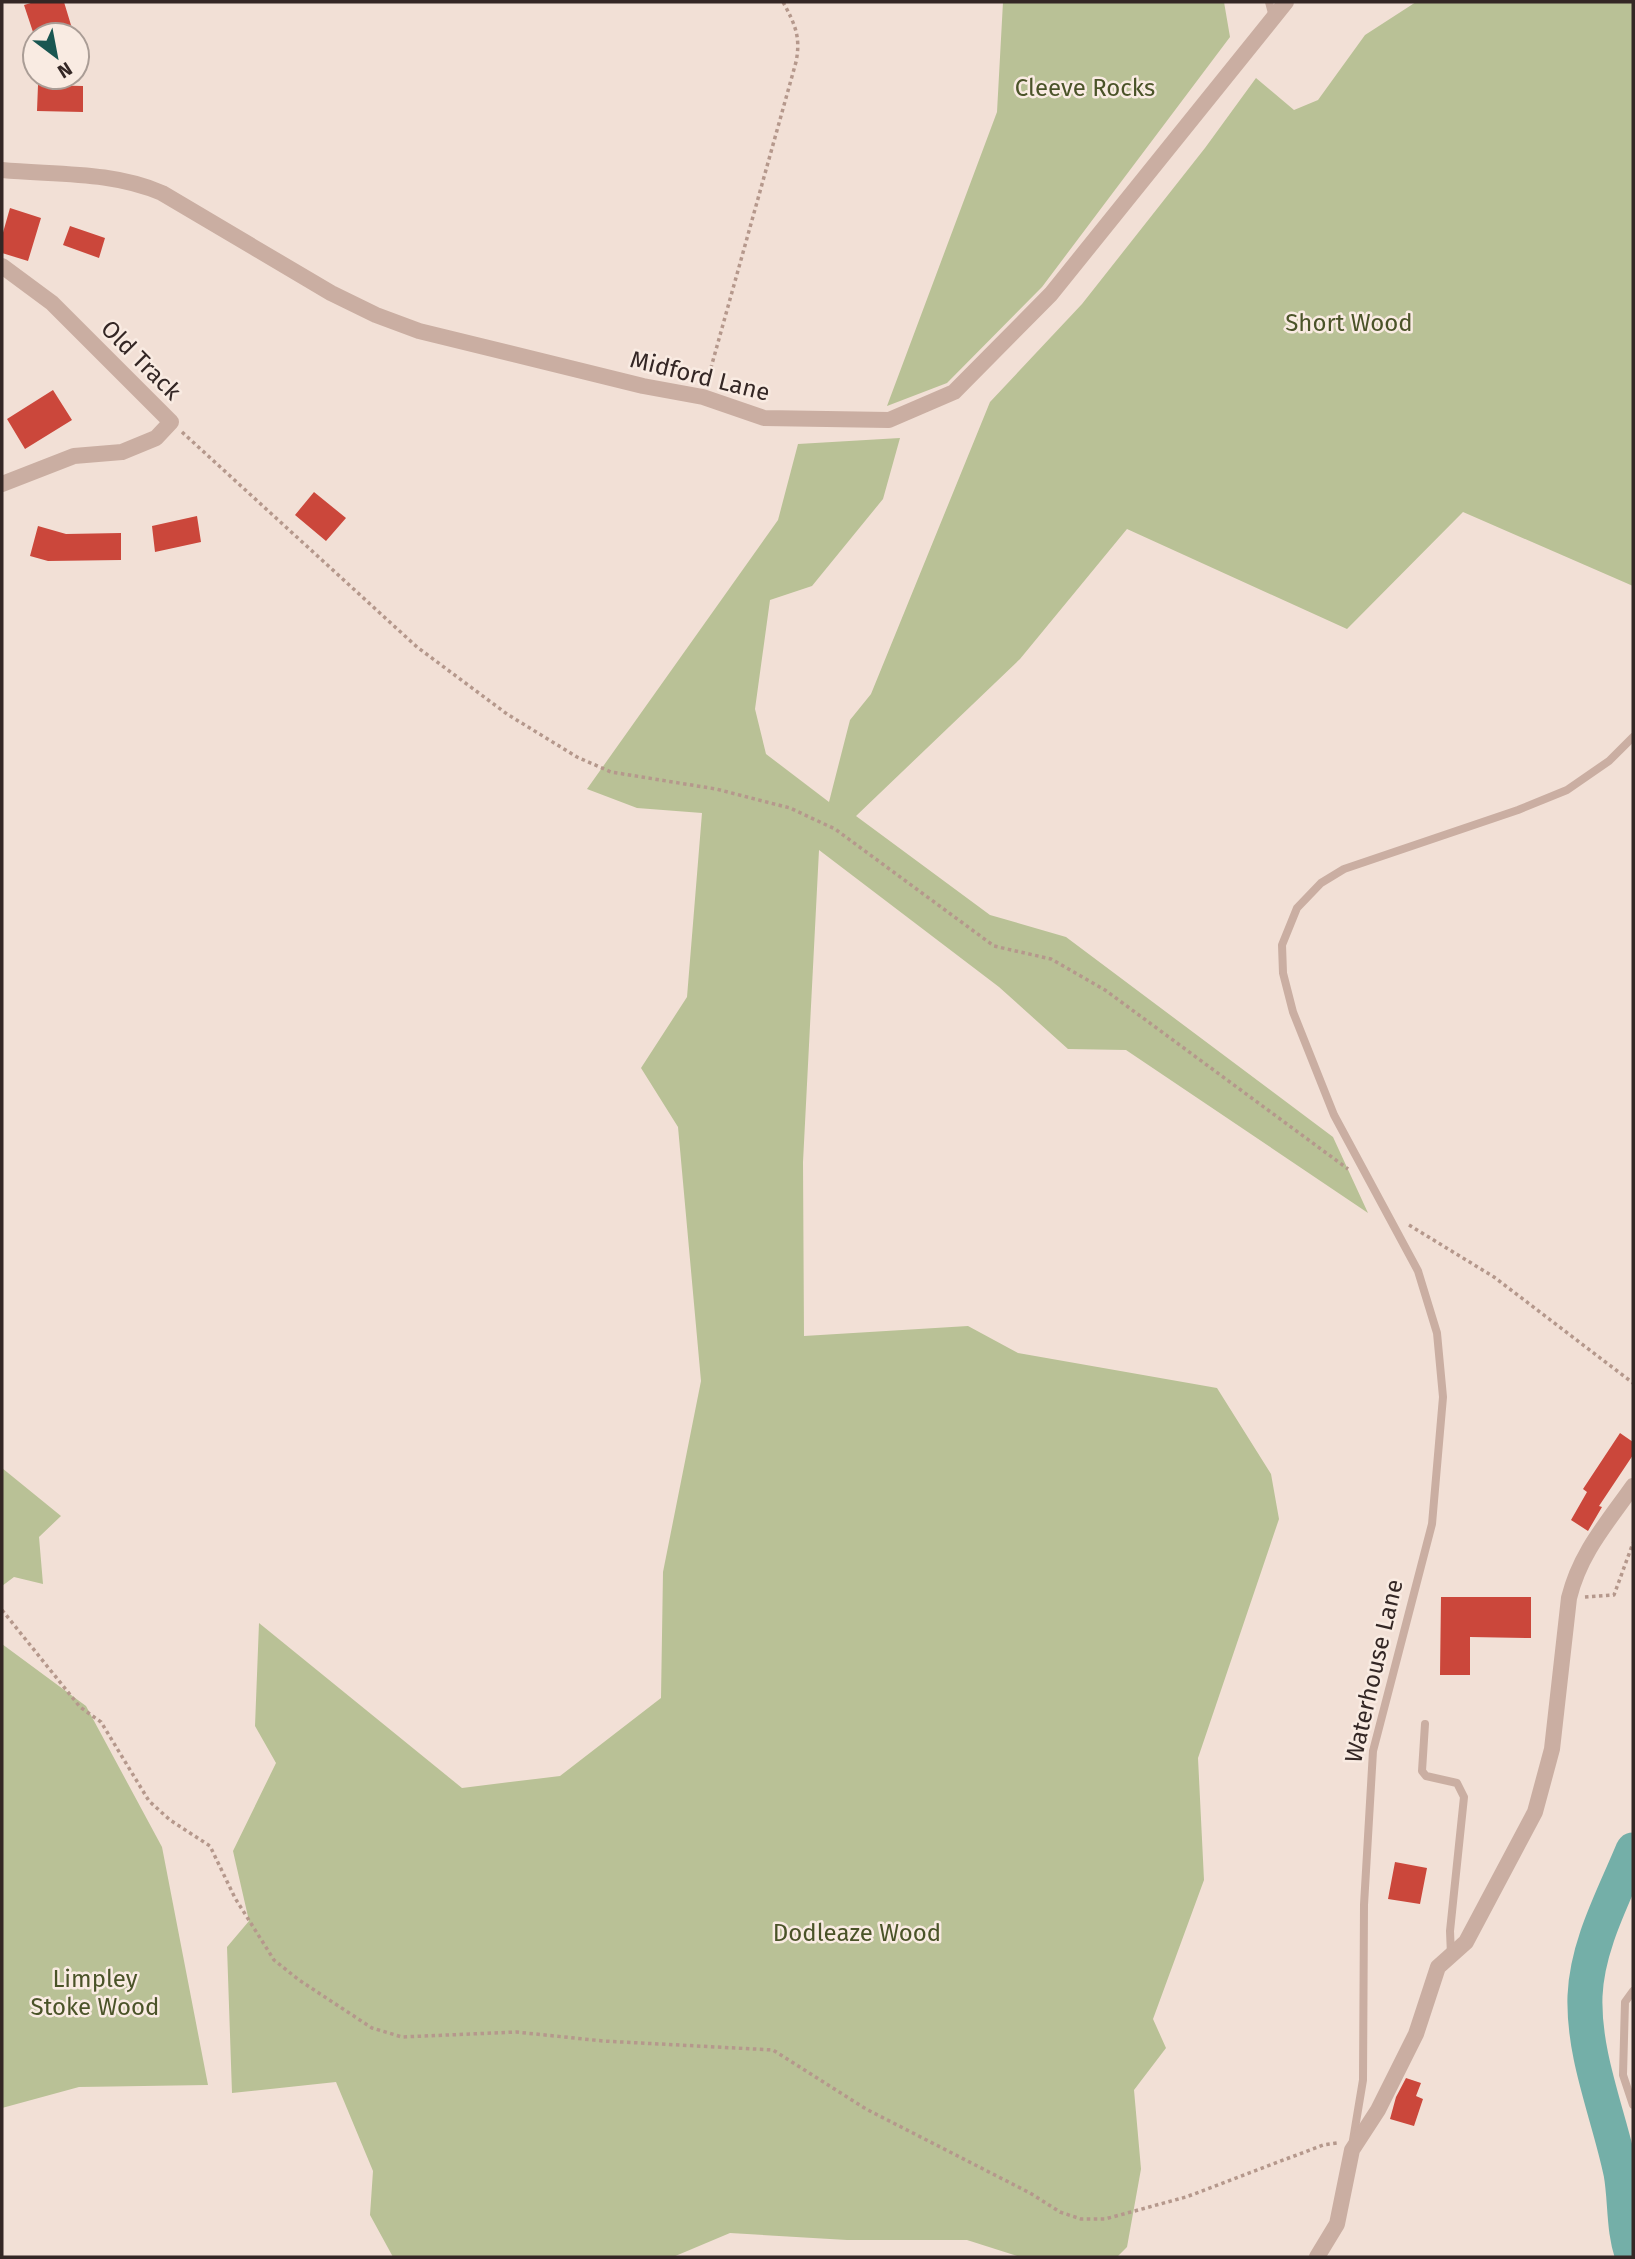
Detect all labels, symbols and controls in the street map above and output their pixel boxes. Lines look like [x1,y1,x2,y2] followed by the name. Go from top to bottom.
[21,21,91,91] north arrow
[53,57,76,83] text: N
[1015,74,1155,102] park label: Cleeve Rocks
[1285,309,1413,337] park label: Short Wood
[95,314,187,406] street label: Old Track
[627,345,773,407] street label: Midford Lane
[1339,1577,1409,1765] street label: Waterhouse Lane
[773,1919,941,1947] park label: Dodleaze Wood
[31,1965,159,2021] park label: Limpley Stoke Wood

